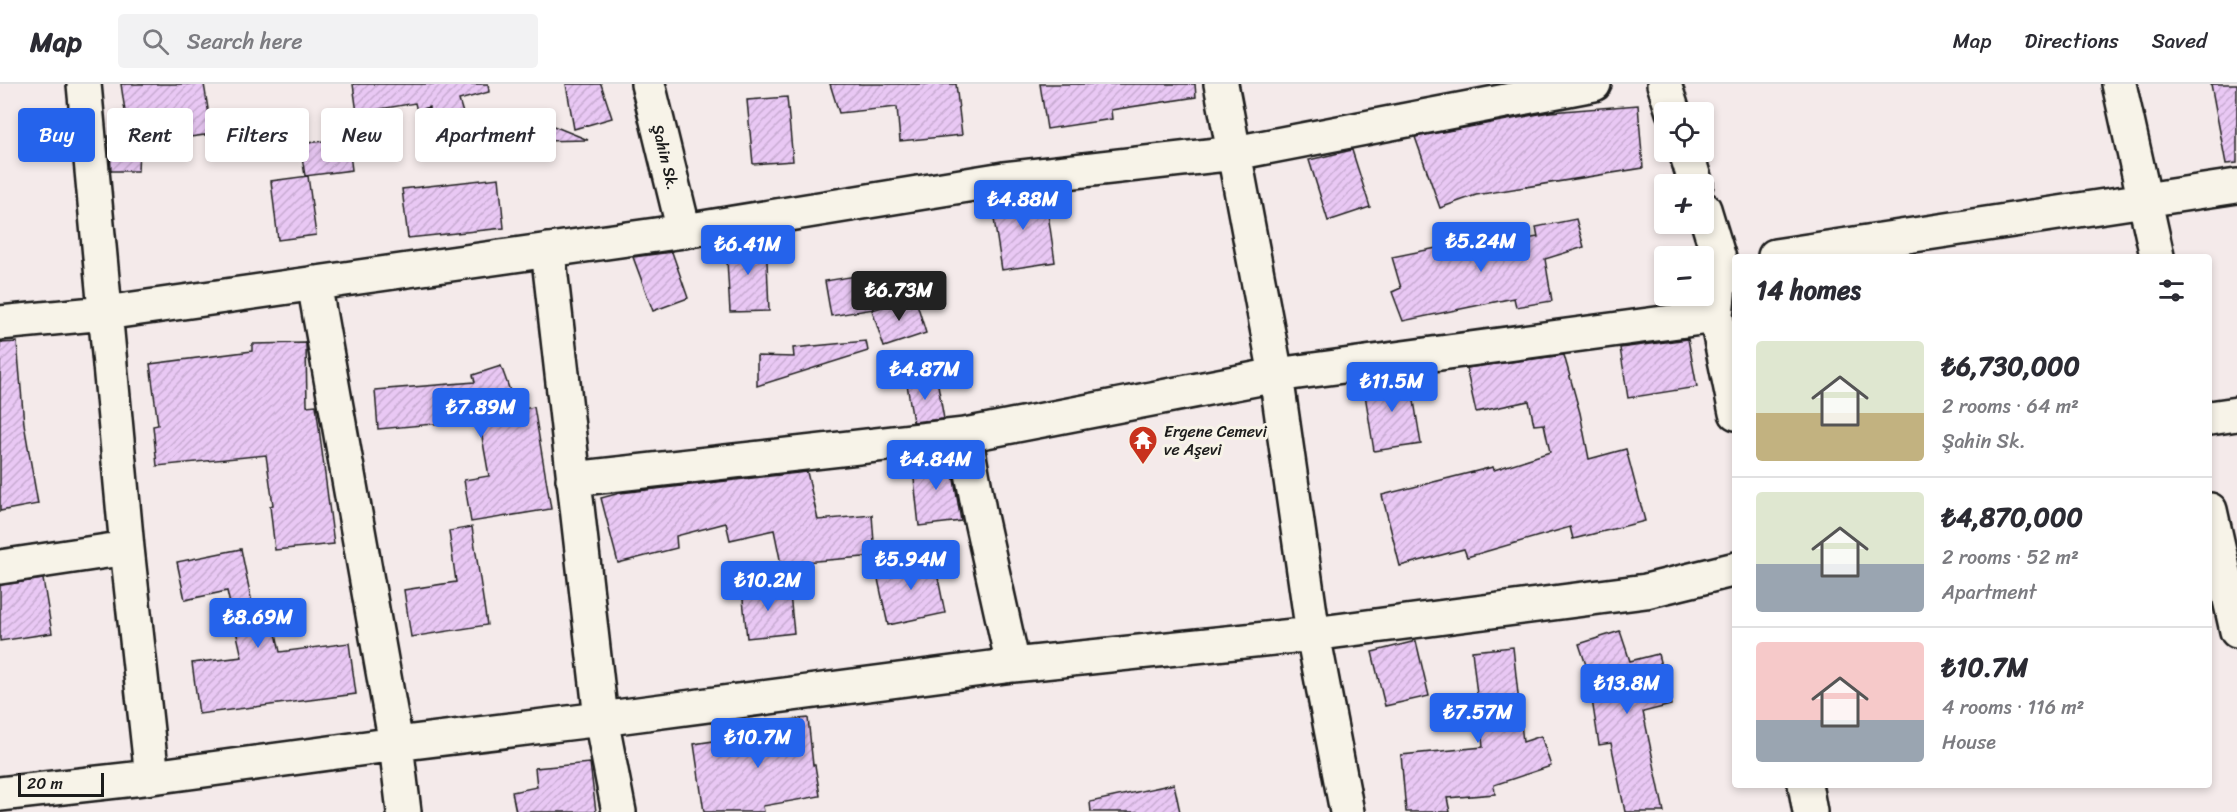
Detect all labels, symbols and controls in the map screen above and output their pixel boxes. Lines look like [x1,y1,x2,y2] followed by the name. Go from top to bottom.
[118,14,538,68] search box
[30,17,82,66] text: Map
[187,22,303,61] text: Search here
[1953,22,1991,60] text: Map
[2024,22,2119,60] text: Directions
[2152,22,2207,60] text: Saved
[139,25,172,58] icon: search
[1654,102,1714,306] map controls
[1654,102,1714,162] button: locate
[18,108,95,162] chip: Buy
[107,108,193,162] chip: Rent
[205,108,309,162] chip: Filters
[321,108,403,162] chip: New
[415,108,556,162] chip: Apartment
[643,121,688,193] street label: Şahin Sk.
[1654,174,1714,234] button: +
[974,180,1072,231] pin: ₺4.88M
[988,182,1058,217] text: ₺4.88M
[1432,222,1530,273] pin: ₺5.24M
[1446,224,1516,259] text: ₺5.24M
[699,225,797,276] pin: ₺6.41M
[715,227,781,262] text: ₺6.41M
[1654,246,1714,306] button: −
[1756,267,1861,313] text: 14 homes
[850,271,948,322] pin: ₺6.73M
[865,273,933,308] text: ₺6.73M
[2155,274,2188,307] icon: filters
[1942,343,2080,389] text: ₺6,730,000
[876,350,974,401] pin: ₺4.87M
[890,352,960,387] text: ₺4.87M
[1343,362,1441,413] pin: ₺11.5M
[1361,364,1423,399] text: ₺11.5M
[1804,365,1876,437] icon: home
[432,388,530,439] pin: ₺7.89M
[1942,389,2079,424] text: 2 rooms · 64 m²
[446,390,516,425] text: ₺7.89M
[1164,417,1267,464] place label: Ergene Cemevi ve Aşevi
[1127,424,1159,466] temple icon: Ergene Cemevi ve Aşevi
[1942,424,2026,459] text: Şahin Sk.
[887,440,985,491] pin: ₺4.84M
[901,442,971,477] text: ₺4.84M
[1942,494,2083,540] text: ₺4,870,000
[1804,516,1876,588] icon: home
[862,540,960,591] pin: ₺5.94M
[1942,540,2079,575] text: 2 rooms · 52 m²
[876,542,946,577] text: ₺5.94M
[719,561,817,612] pin: ₺10.2M
[735,563,801,598] text: ₺10.2M
[1942,575,2036,610] text: Apartment
[209,598,307,649] pin: ₺8.69M
[223,600,293,635] text: ₺8.69M
[1942,644,2028,690] text: ₺10.7M
[1578,664,1676,715] pin: ₺13.8M
[1594,666,1660,701] text: ₺13.8M
[1804,666,1876,738] icon: home
[1942,690,2084,725] text: 4 rooms · 116 m²
[1429,693,1527,744] pin: ₺7.57M
[1444,695,1512,730] text: ₺7.57M
[709,718,807,769] pin: ₺10.7M
[725,720,791,755] text: ₺10.7M
[1942,725,1996,760] text: House
[27,769,63,798] text: 20 m
[18,770,104,798] scale bar

